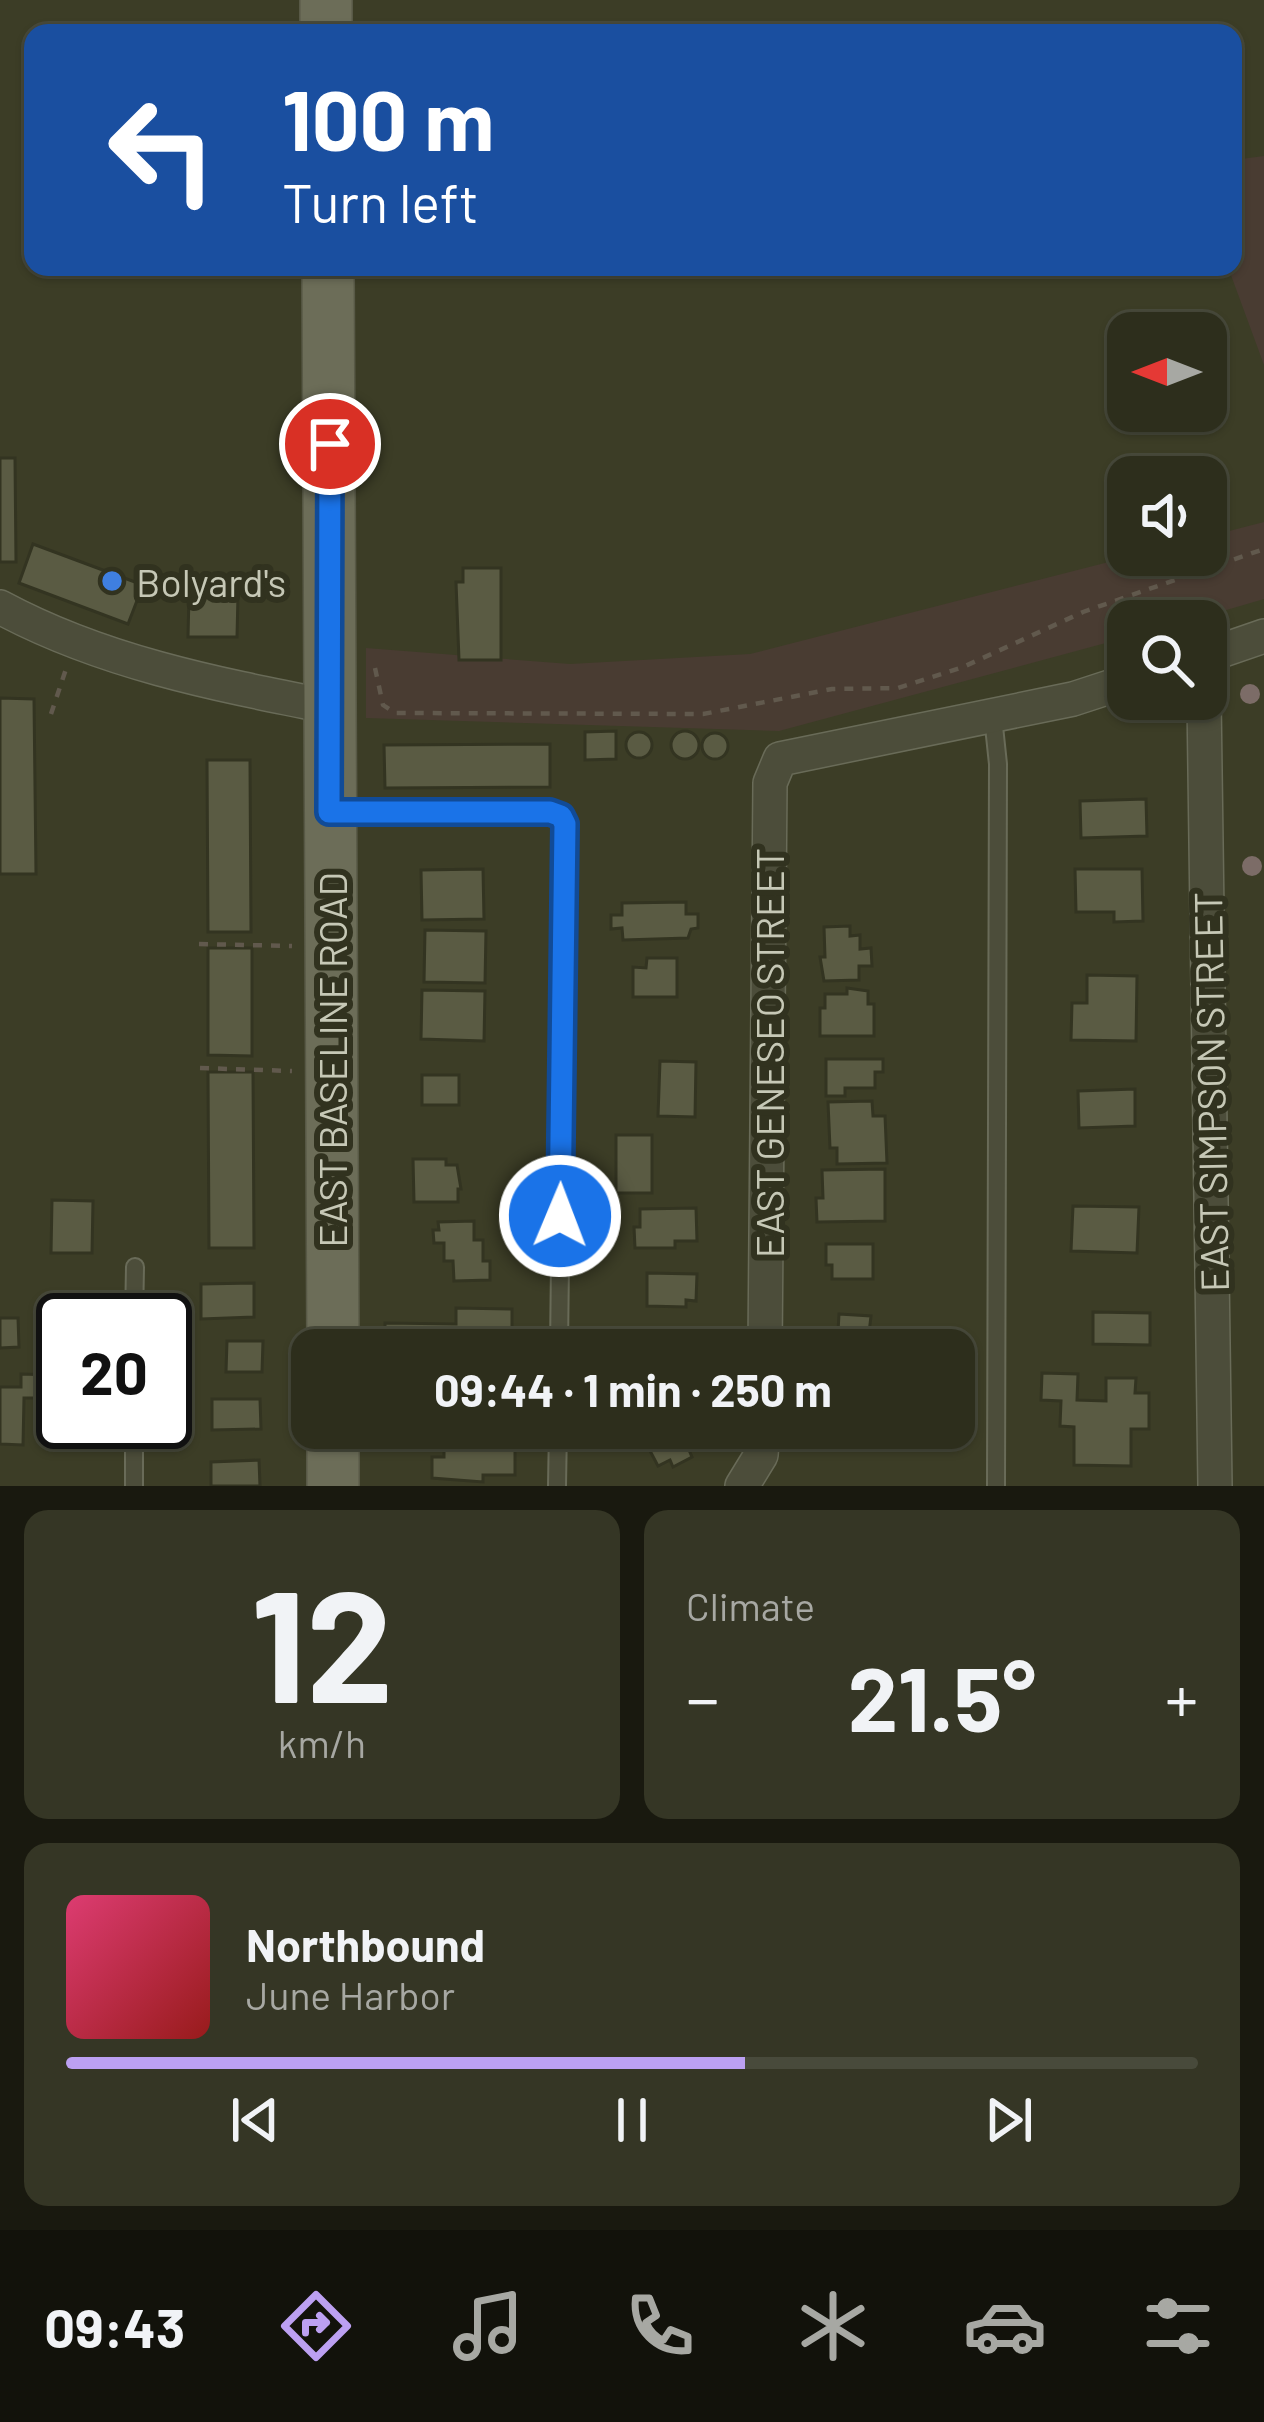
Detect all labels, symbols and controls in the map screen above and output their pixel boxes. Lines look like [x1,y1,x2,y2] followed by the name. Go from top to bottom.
[282,67,494,168] text: 100 m
[84,72,240,228] icon: left
[282,169,479,234] text: Turn left
[1107,312,1227,432] north arrow
[1107,312,1227,720] map controls
[279,393,381,495] pin
[297,411,363,477] icon: arrive
[1107,456,1227,576] button: sound
[136,558,286,605] place label: Bolyard's
[99,568,125,594] marker: Bolyard's
[1107,600,1227,720] button: search
[745,848,792,1258] street label: EAST GENESEO STREET
[308,872,355,1248] street label: EAST BASELINE ROAD
[1183,891,1237,1293] street label: EAST SIMPSON STREET
[497,1153,623,1279] position arrow
[36,1293,192,1449] speed limit sign: 20
[434,1362,832,1416] text: 09:44 · 1 min · 250 m
[251,1547,393,1734] text: 12
[686,1582,815,1629] text: Climate
[848,1642,1036,1750] text: 21.5°
[686,1657,719,1736] text: −
[1165,1657,1198,1736] text: +
[278,1719,366,1766] text: km/h
[246,1917,485,1971] text: Northbound
[246,1971,455,2018] text: June Harbor
[222,2087,288,2153] icon: previous
[599,2087,665,2153] icon: pause
[976,2087,1042,2153] icon: next
[274,2284,358,2368] icon: directions
[446,2284,530,2368] icon: music
[618,2284,702,2368] icon: phone
[791,2284,875,2368] icon: climate
[963,2284,1047,2368] icon: car
[1136,2284,1220,2368] icon: filters
[44,2294,185,2359] text: 09:43

